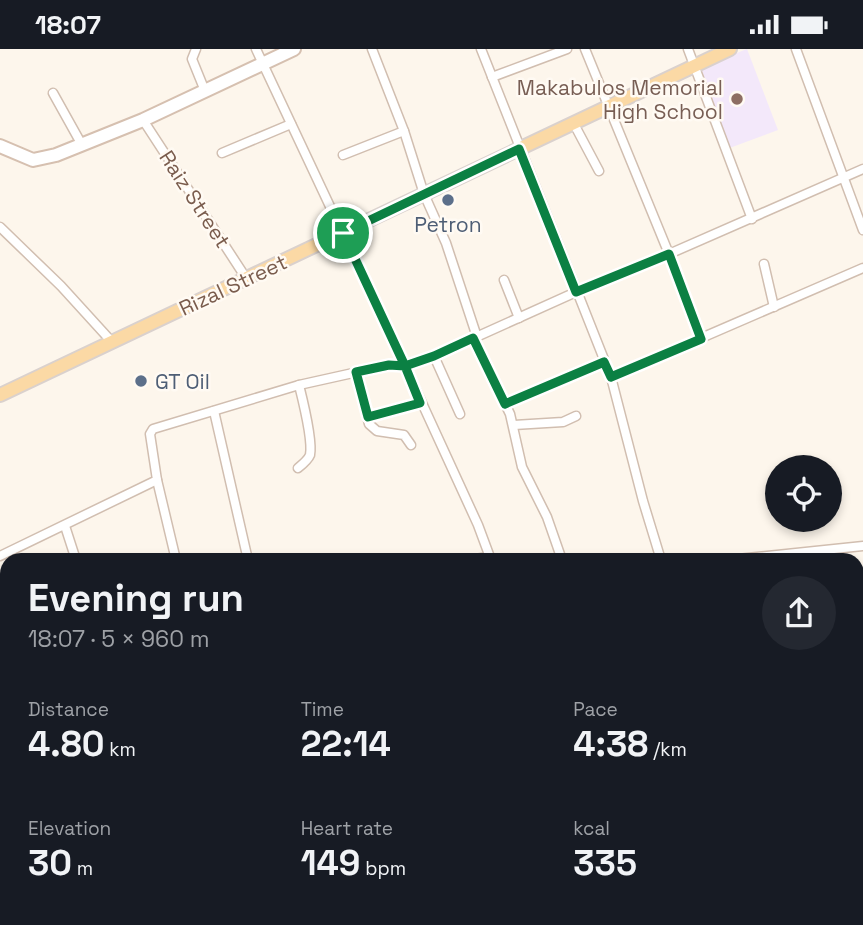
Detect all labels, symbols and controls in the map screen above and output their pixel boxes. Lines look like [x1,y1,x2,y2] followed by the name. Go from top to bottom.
[35,8,101,42] text: 18:07
[517,74,723,125] place label: Makabulos Memorial High School
[729,91,745,107] marker: Makabulos Memorial High School
[153,145,237,253] street label: Raiz Street
[440,192,456,208] marker: Petron
[313,203,373,263] pin
[414,211,482,238] place label: Petron
[324,214,362,252] icon: arrive
[175,248,291,322] street label: Rizal Street
[155,368,210,395] place label: GT Oil
[133,373,149,389] marker: GT Oil
[765,455,842,532] map controls
[765,455,842,532] button: locate
[28,574,244,622] text: Evening run
[762,576,836,650] button: share
[28,624,210,654] text: 18:07 · 5 × 960 m
[28,697,109,722] text: Distance
[301,697,344,722] text: Time
[573,697,618,722] text: Pace
[28,722,104,766] text: 4.80
[301,722,391,766] text: 22:14
[573,722,648,766] text: 4:38
[104,737,136,762] text: km
[648,737,687,762] text: /km
[28,816,111,841] text: Elevation
[301,816,393,841] text: Heart rate
[573,816,610,841] text: kcal
[28,841,72,885] text: 30
[301,841,360,885] text: 149
[573,841,637,885] text: 335
[72,856,93,881] text: m
[360,856,406,881] text: bpm

